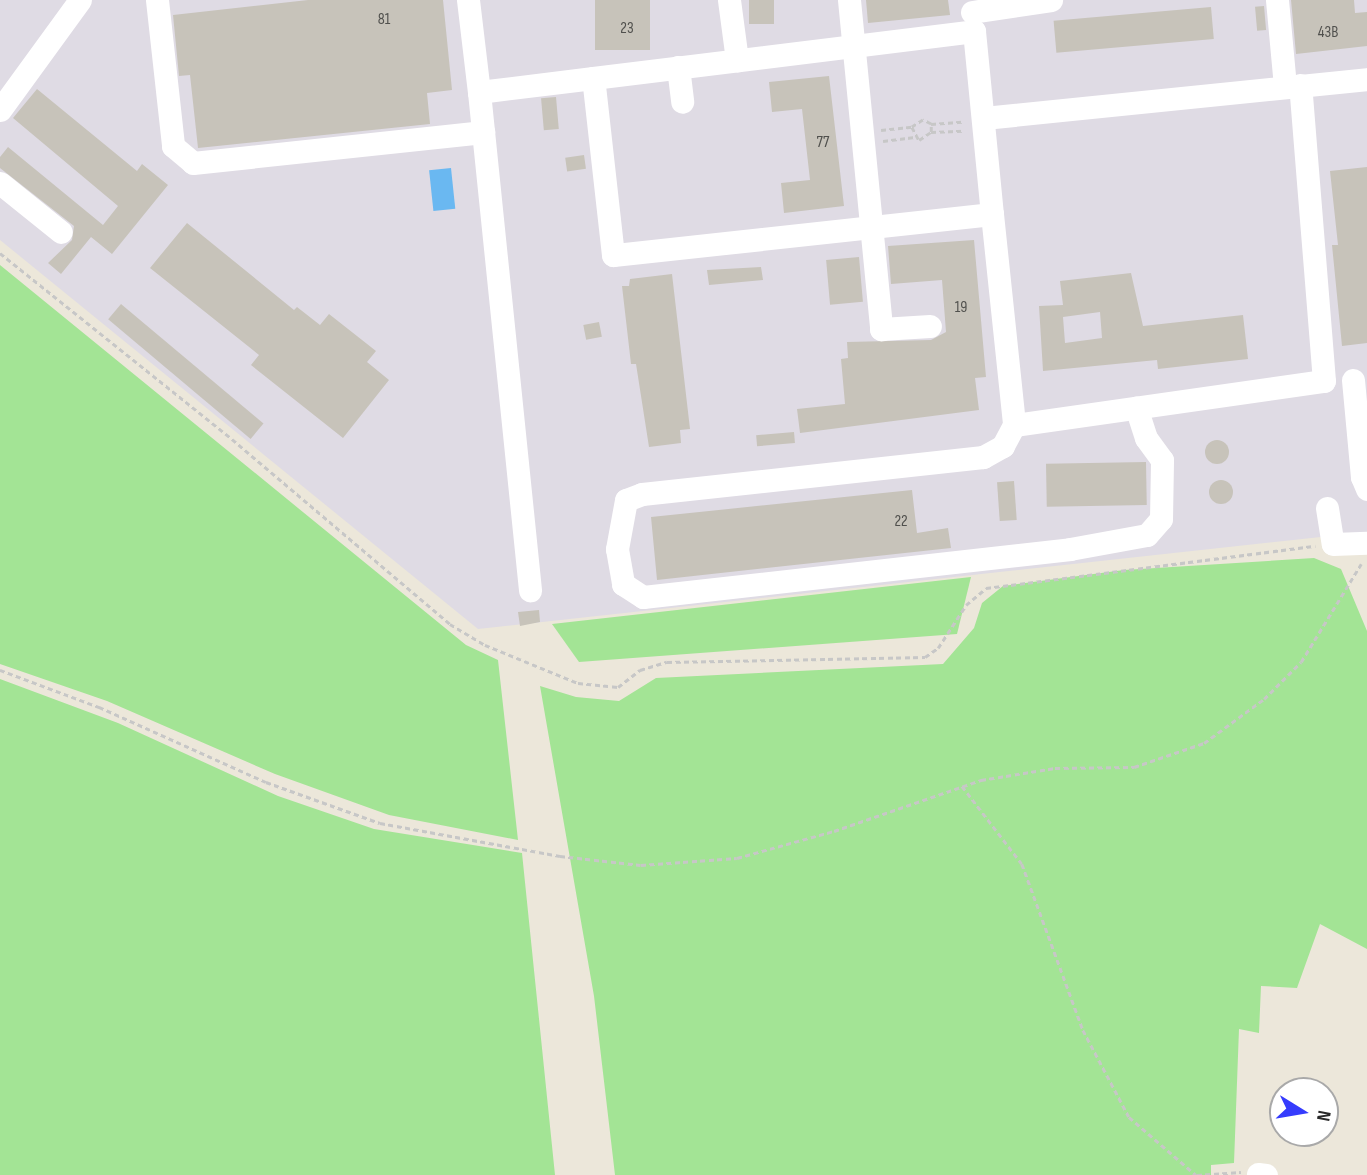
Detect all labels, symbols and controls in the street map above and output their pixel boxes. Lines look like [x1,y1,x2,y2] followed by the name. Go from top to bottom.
[378,10,390,30] house number: 81
[620,19,634,39] house number: 23
[1318,23,1338,43] house number: 43B
[817,133,829,153] house number: 77
[955,298,967,318] house number: 19
[894,512,908,532] house number: 22
[1269,1077,1339,1147] north arrow
[1311,1109,1335,1123] text: N

